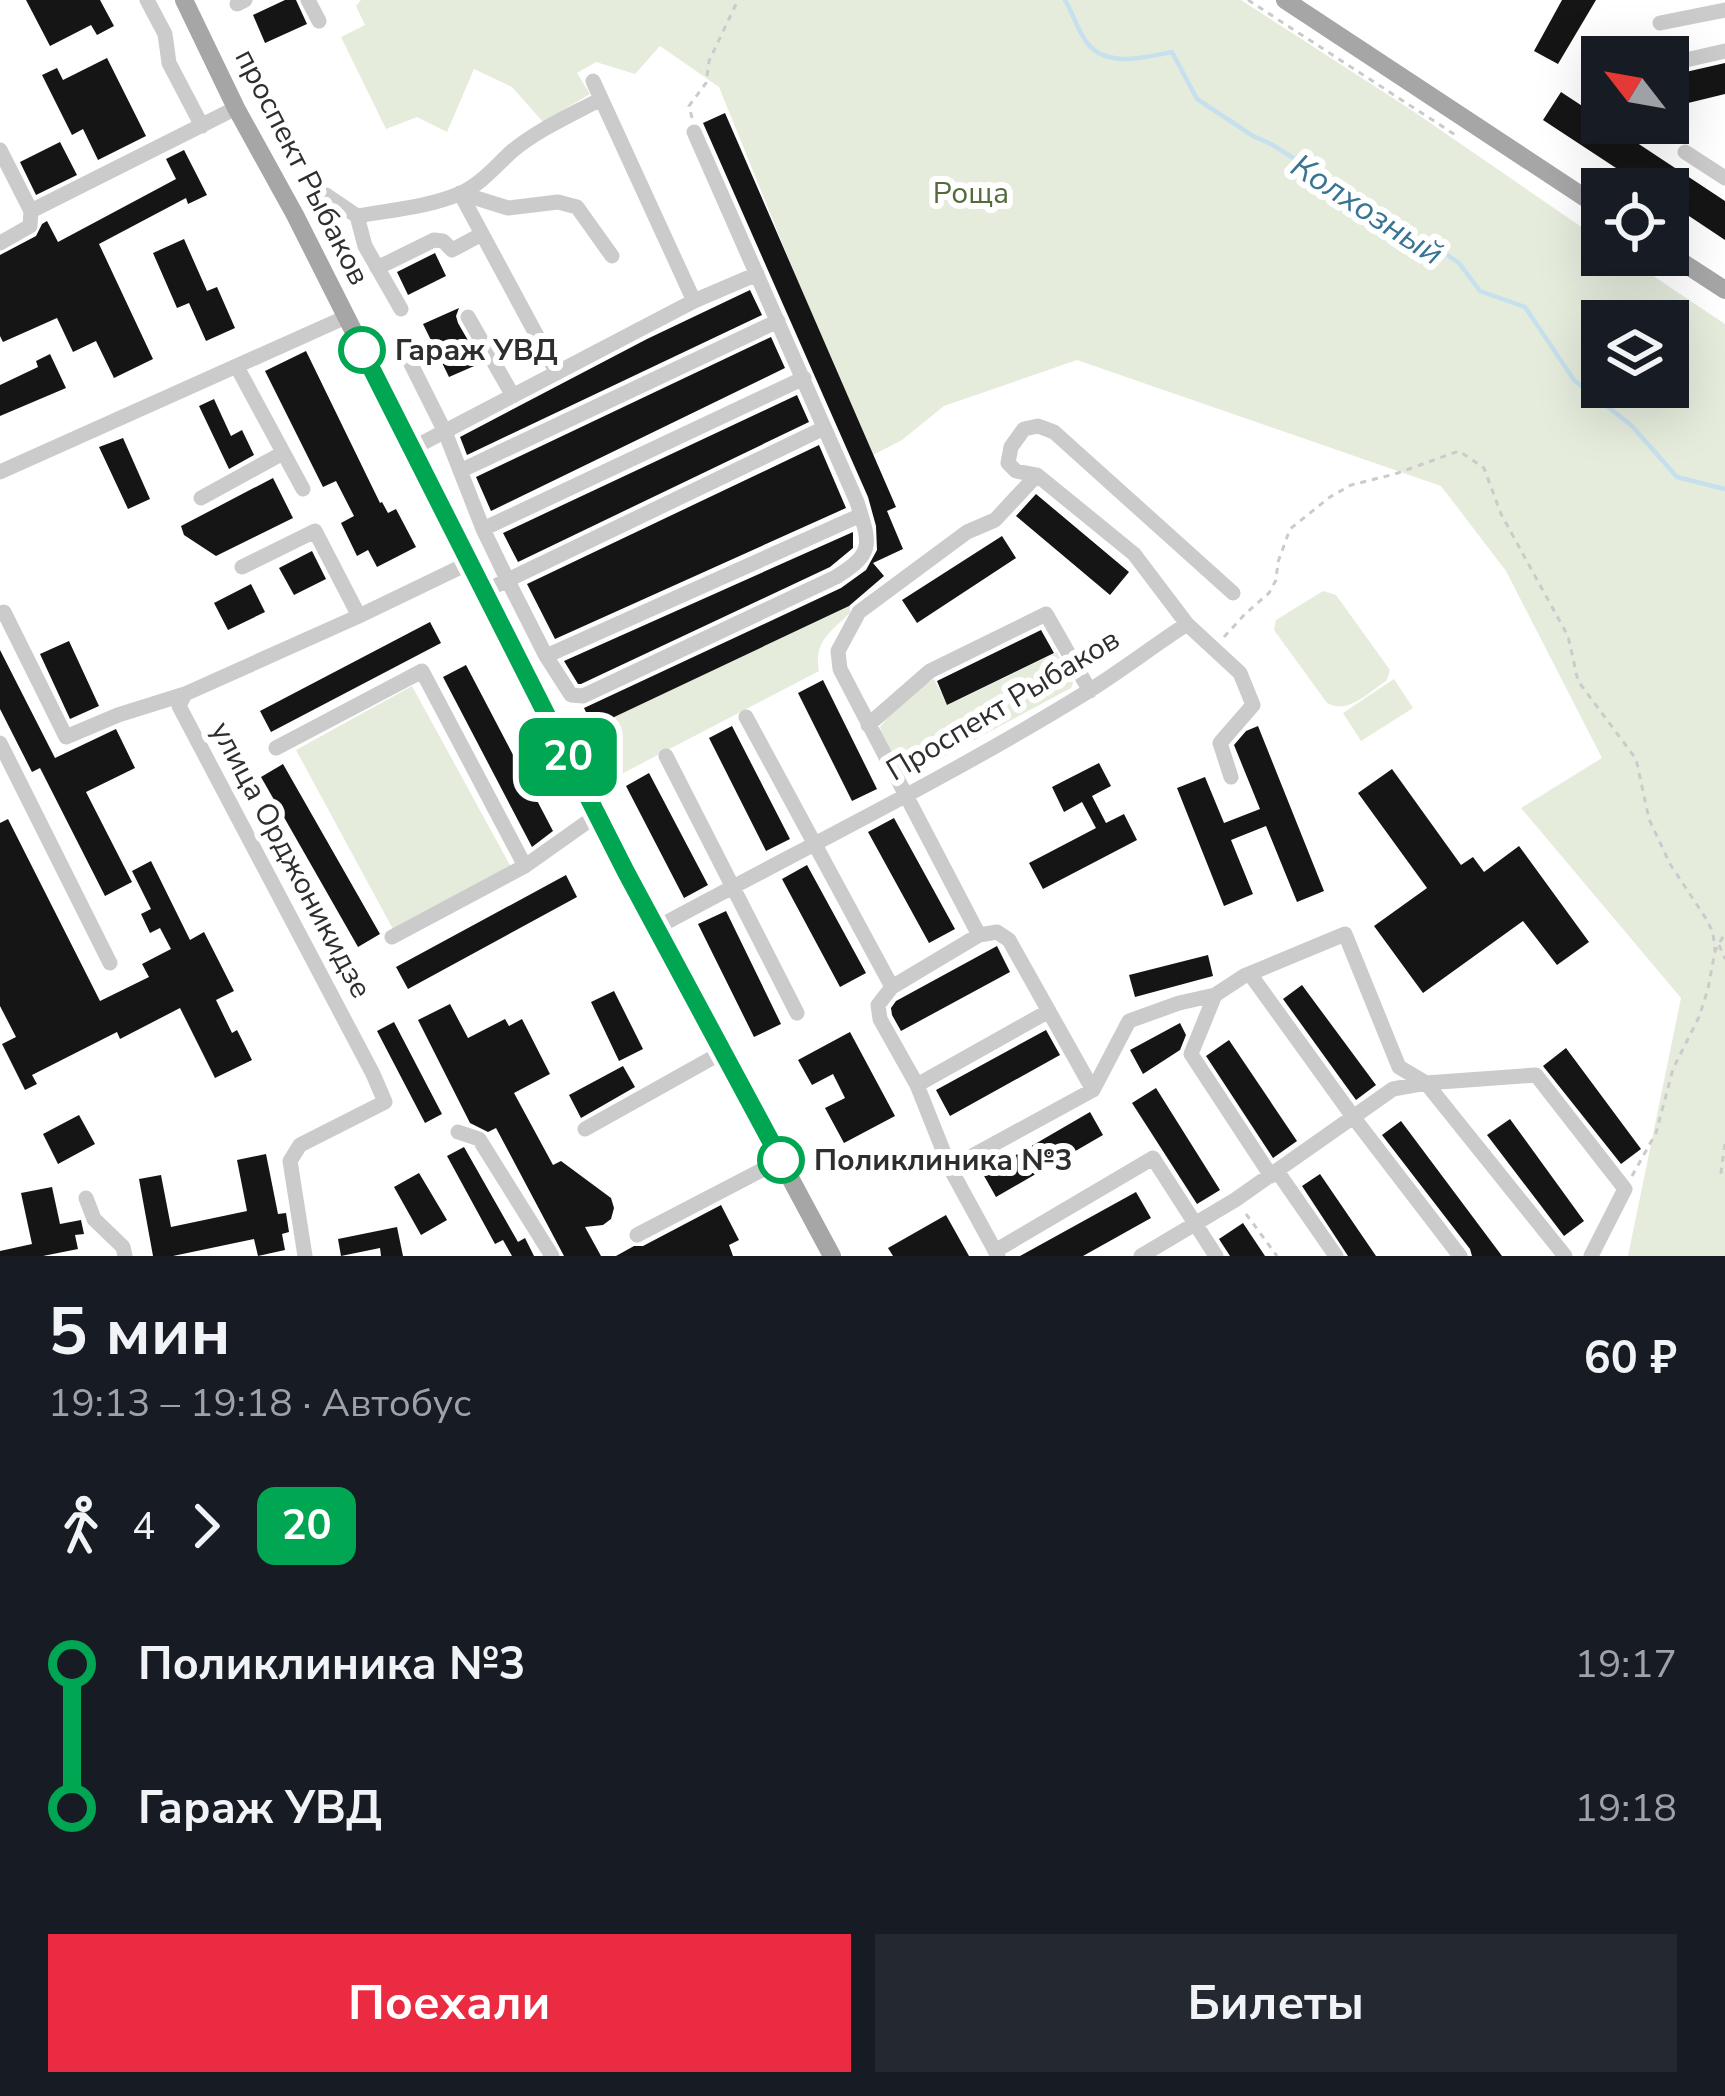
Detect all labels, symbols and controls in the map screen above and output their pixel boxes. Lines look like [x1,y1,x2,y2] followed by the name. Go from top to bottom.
[1581,36,1689,144] north arrow
[1581,36,1689,408] map controls
[225,42,379,292] street label: проспект Рыбаков
[1282,144,1452,276] water label: Колхозный
[1581,168,1689,276] button: locate
[933,173,1009,214] park label: Роща
[1581,300,1689,408] button: layers
[340,328,384,372] marker: Гараж УВД
[395,330,558,371] place label: Гараж УВД
[879,619,1127,791] street label: Проспект Рыбаков
[201,714,381,1006] street label: улица Орджоникидзе
[514,718,622,796] line badge: 20
[543,728,593,785] text: 20
[759,1138,803,1182] marker: Поликлиника №3
[814,1140,1072,1181] place label: Поликлиника №3
[48,1287,231,1377] text: 5 мин
[1584,1328,1677,1389] text: 60 ₽
[48,1377,471,1430] text: 19:13 – 19:18 · Автобус
[48,1493,114,1559] icon: walk
[173,1493,239,1559] icon: forward
[281,1497,332,1554] text: 20
[132,1500,155,1553] text: 4
[138,1634,526,1695] text: Поликлиника №3
[1575,1638,1677,1691] text: 19:17
[138,1778,382,1839] text: Гараж УВД
[1575,1782,1677,1835] text: 19:18
[48,1934,851,2072] button: Поехали
[875,1934,1677,2072] button: Билеты

